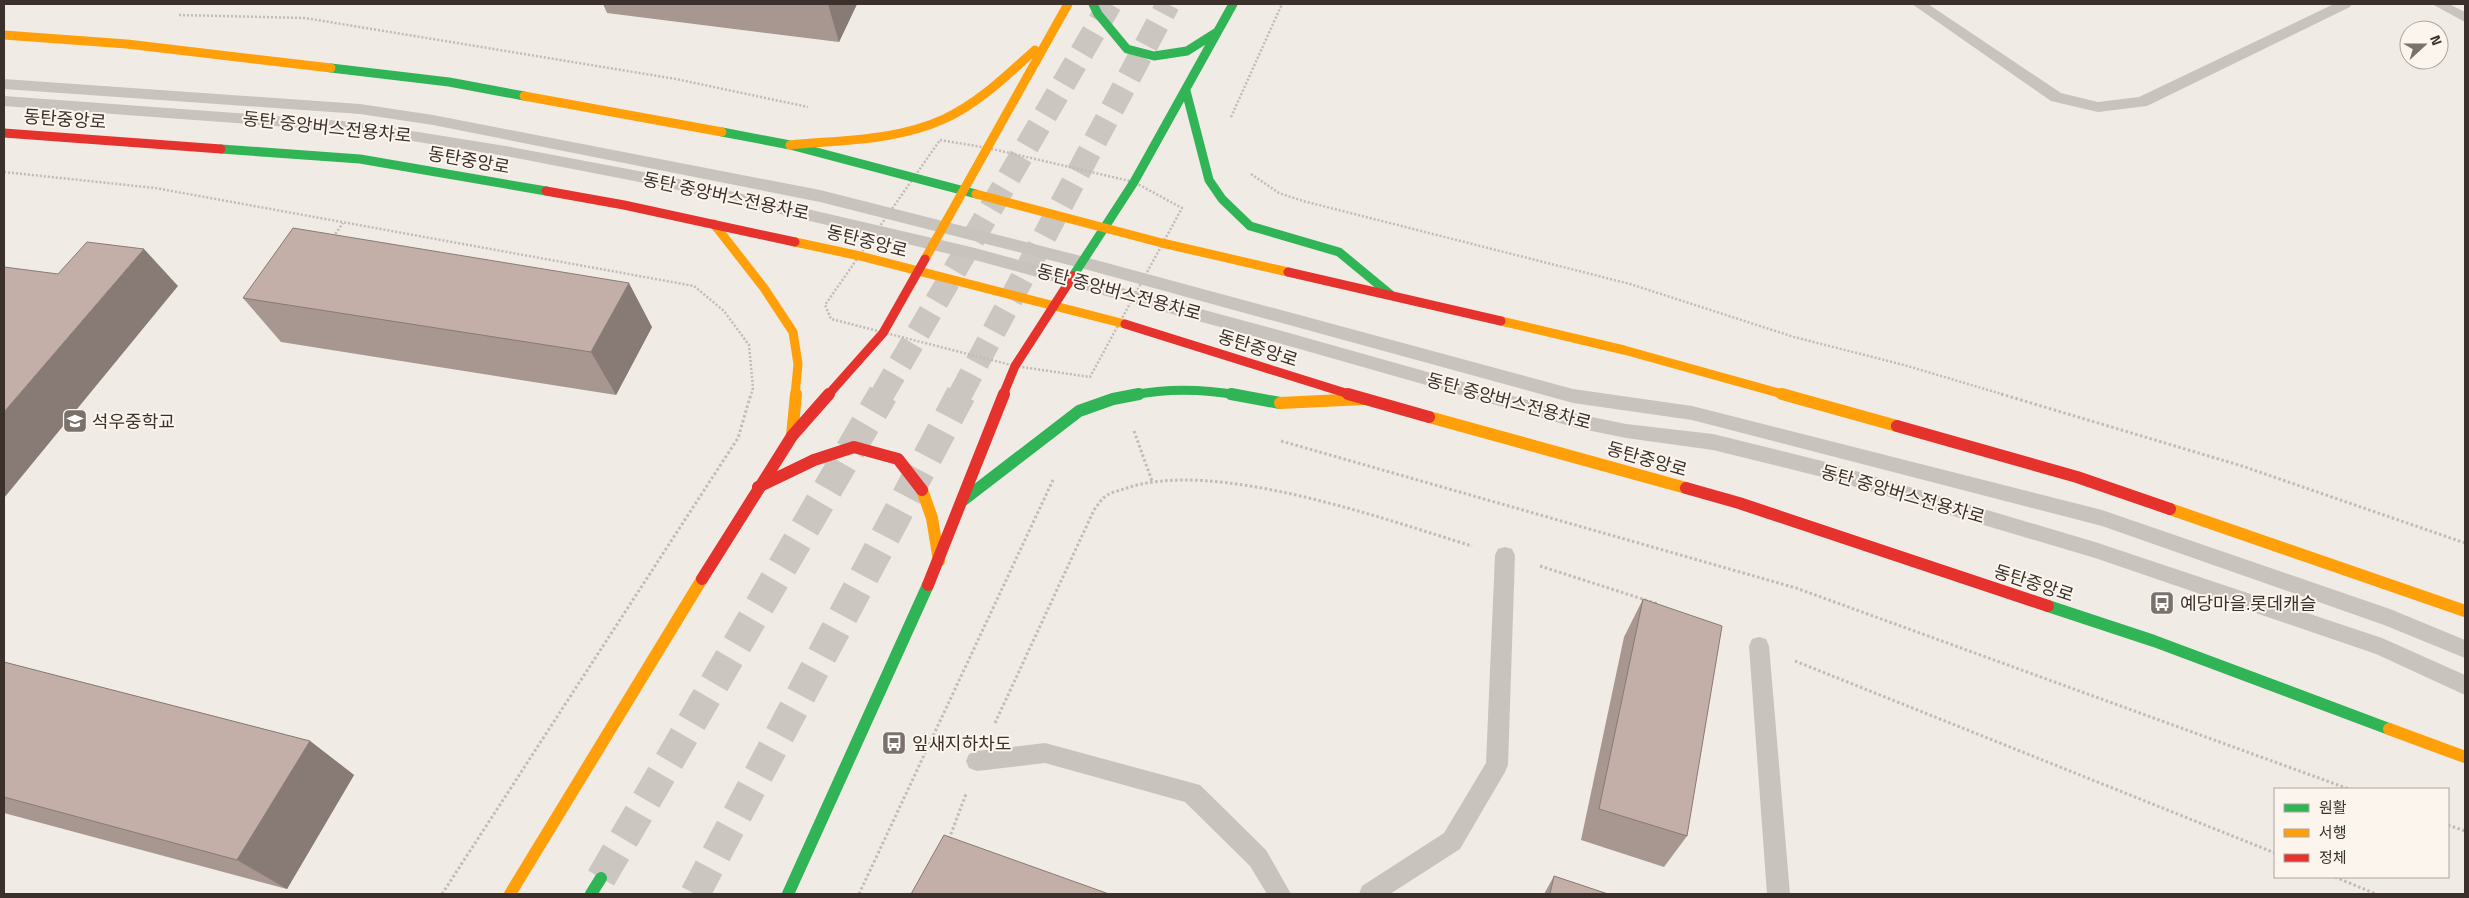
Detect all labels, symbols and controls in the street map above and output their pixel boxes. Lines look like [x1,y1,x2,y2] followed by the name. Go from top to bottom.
[2399,20,2449,70] north arrow
[2425,32,2448,48] text: N
[23,103,107,135] street label: 동탄중앙로
[241,105,413,149] street label: 동탄 중앙버스전용차로
[426,140,512,180] street label: 동탄중앙로
[640,165,812,227] street label: 동탄 중앙버스전용차로
[824,218,910,264] street label: 동탄중앙로
[1034,257,1204,327] street label: 동탄 중앙버스전용차로
[1214,322,1302,374] street label: 동탄중앙로
[1424,366,1594,436] street label: 동탄 중앙버스전용차로
[62,408,88,434] school or university icon: 석우중학교
[92,408,175,435] place label: 석우중학교
[1603,435,1691,483] street label: 동탄중앙로
[1818,458,1988,530] street label: 동탄 중앙버스전용차로
[1990,557,2078,609] street label: 동탄중앙로
[2149,590,2175,616] bus stop icon: 예당마을.롯데캐슬
[2180,590,2316,617] place label: 예당마을.롯데캐슬
[881,730,907,756] bus stop icon: 잎새지하차도
[912,730,1011,757] place label: 잎새지하차도
[2274,788,2449,878] legend
[2319,796,2347,819] text: 원활
[2319,821,2347,844] text: 서행
[2319,846,2347,869] text: 정체

